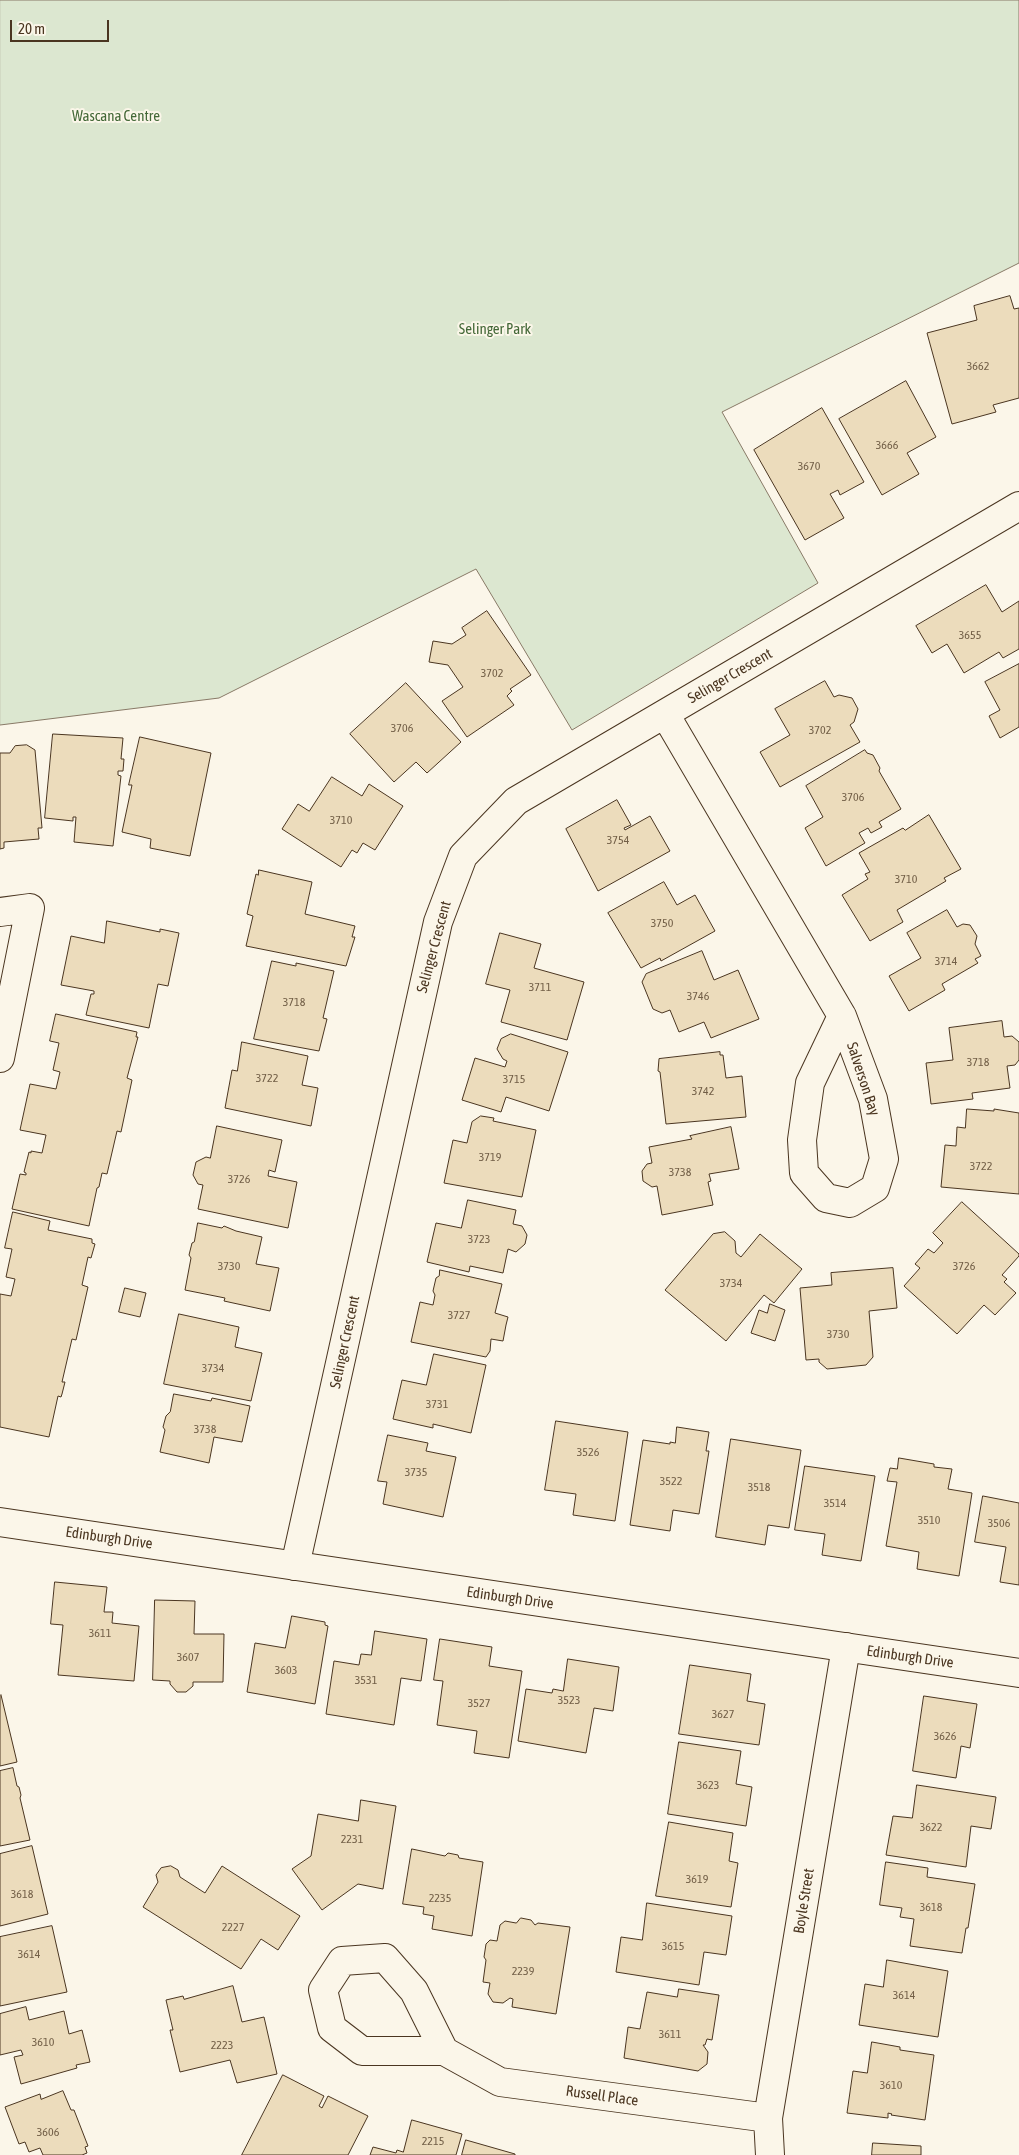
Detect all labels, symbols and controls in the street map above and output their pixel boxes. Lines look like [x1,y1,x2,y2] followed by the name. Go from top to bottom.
[12,10,111,42] scale bar
[18,20,45,37] text: 20 m
[72,107,160,125] park label: Wascana Centre
[459,320,531,338] park label: Selinger Park
[967,359,989,373] house number: 3662
[876,438,898,452] house number: 3666
[798,459,820,473] house number: 3670
[959,628,981,642] house number: 3655
[685,645,775,707] street label: Selinger Crescent
[481,666,503,680] house number: 3702
[391,721,413,735] house number: 3706
[809,723,831,737] house number: 3702
[842,790,864,804] house number: 3706
[330,813,352,827] house number: 3710
[607,833,629,847] house number: 3754
[895,872,917,886] house number: 3710
[413,899,455,995] street label: Selinger Crescent
[651,916,673,930] house number: 3750
[935,954,957,968] house number: 3714
[529,980,551,994] house number: 3711
[687,989,709,1003] house number: 3746
[283,995,305,1009] house number: 3718
[843,1040,883,1118] street label: Salverson Bay
[967,1055,989,1069] house number: 3718
[256,1071,278,1085] house number: 3722
[503,1072,525,1086] house number: 3715
[692,1084,714,1098] house number: 3742
[479,1150,501,1164] house number: 3719
[970,1159,992,1173] house number: 3722
[669,1165,691,1179] house number: 3738
[228,1172,250,1186] house number: 3726
[468,1232,490,1246] house number: 3723
[218,1259,240,1273] house number: 3730
[953,1259,975,1273] house number: 3726
[720,1276,742,1290] house number: 3734
[326,1294,364,1390] street label: Selinger Crescent
[448,1308,470,1322] house number: 3727
[827,1327,849,1341] house number: 3730
[202,1361,224,1375] house number: 3734
[426,1397,448,1411] house number: 3731
[194,1422,216,1436] house number: 3738
[577,1445,599,1459] house number: 3526
[405,1465,427,1479] house number: 3735
[660,1474,682,1488] house number: 3522
[748,1480,770,1494] house number: 3518
[824,1496,846,1510] house number: 3514
[918,1513,940,1527] house number: 3510
[988,1516,1010,1530] house number: 3506
[64,1523,154,1553] street label: Edinburgh Drive
[465,1583,555,1613] street label: Edinburgh Drive
[89,1626,111,1640] house number: 3611
[865,1642,955,1672] street label: Edinburgh Drive
[177,1650,199,1664] house number: 3607
[275,1663,297,1677] house number: 3603
[355,1673,377,1687] house number: 3531
[558,1693,580,1707] house number: 3523
[468,1696,490,1710] house number: 3527
[712,1707,734,1721] house number: 3627
[934,1729,956,1743] house number: 3626
[697,1778,719,1792] house number: 3623
[920,1820,942,1834] house number: 3622
[341,1832,363,1846] house number: 2231
[790,1867,818,1935] street label: Boyle Street
[686,1872,708,1886] house number: 3619
[11,1887,33,1901] house number: 3618
[429,1891,451,1905] house number: 2235
[920,1900,942,1914] house number: 3618
[222,1920,244,1934] house number: 2227
[662,1939,684,1953] house number: 3615
[18,1947,40,1961] house number: 3614
[512,1964,534,1978] house number: 2239
[893,1988,915,2002] house number: 3614
[659,2027,681,2041] house number: 3611
[32,2035,54,2049] house number: 3610
[211,2038,233,2052] house number: 2223
[880,2078,902,2092] house number: 3610
[565,2082,639,2110] street label: Russell Place
[37,2125,59,2139] house number: 3606
[422,2134,444,2148] house number: 2215

